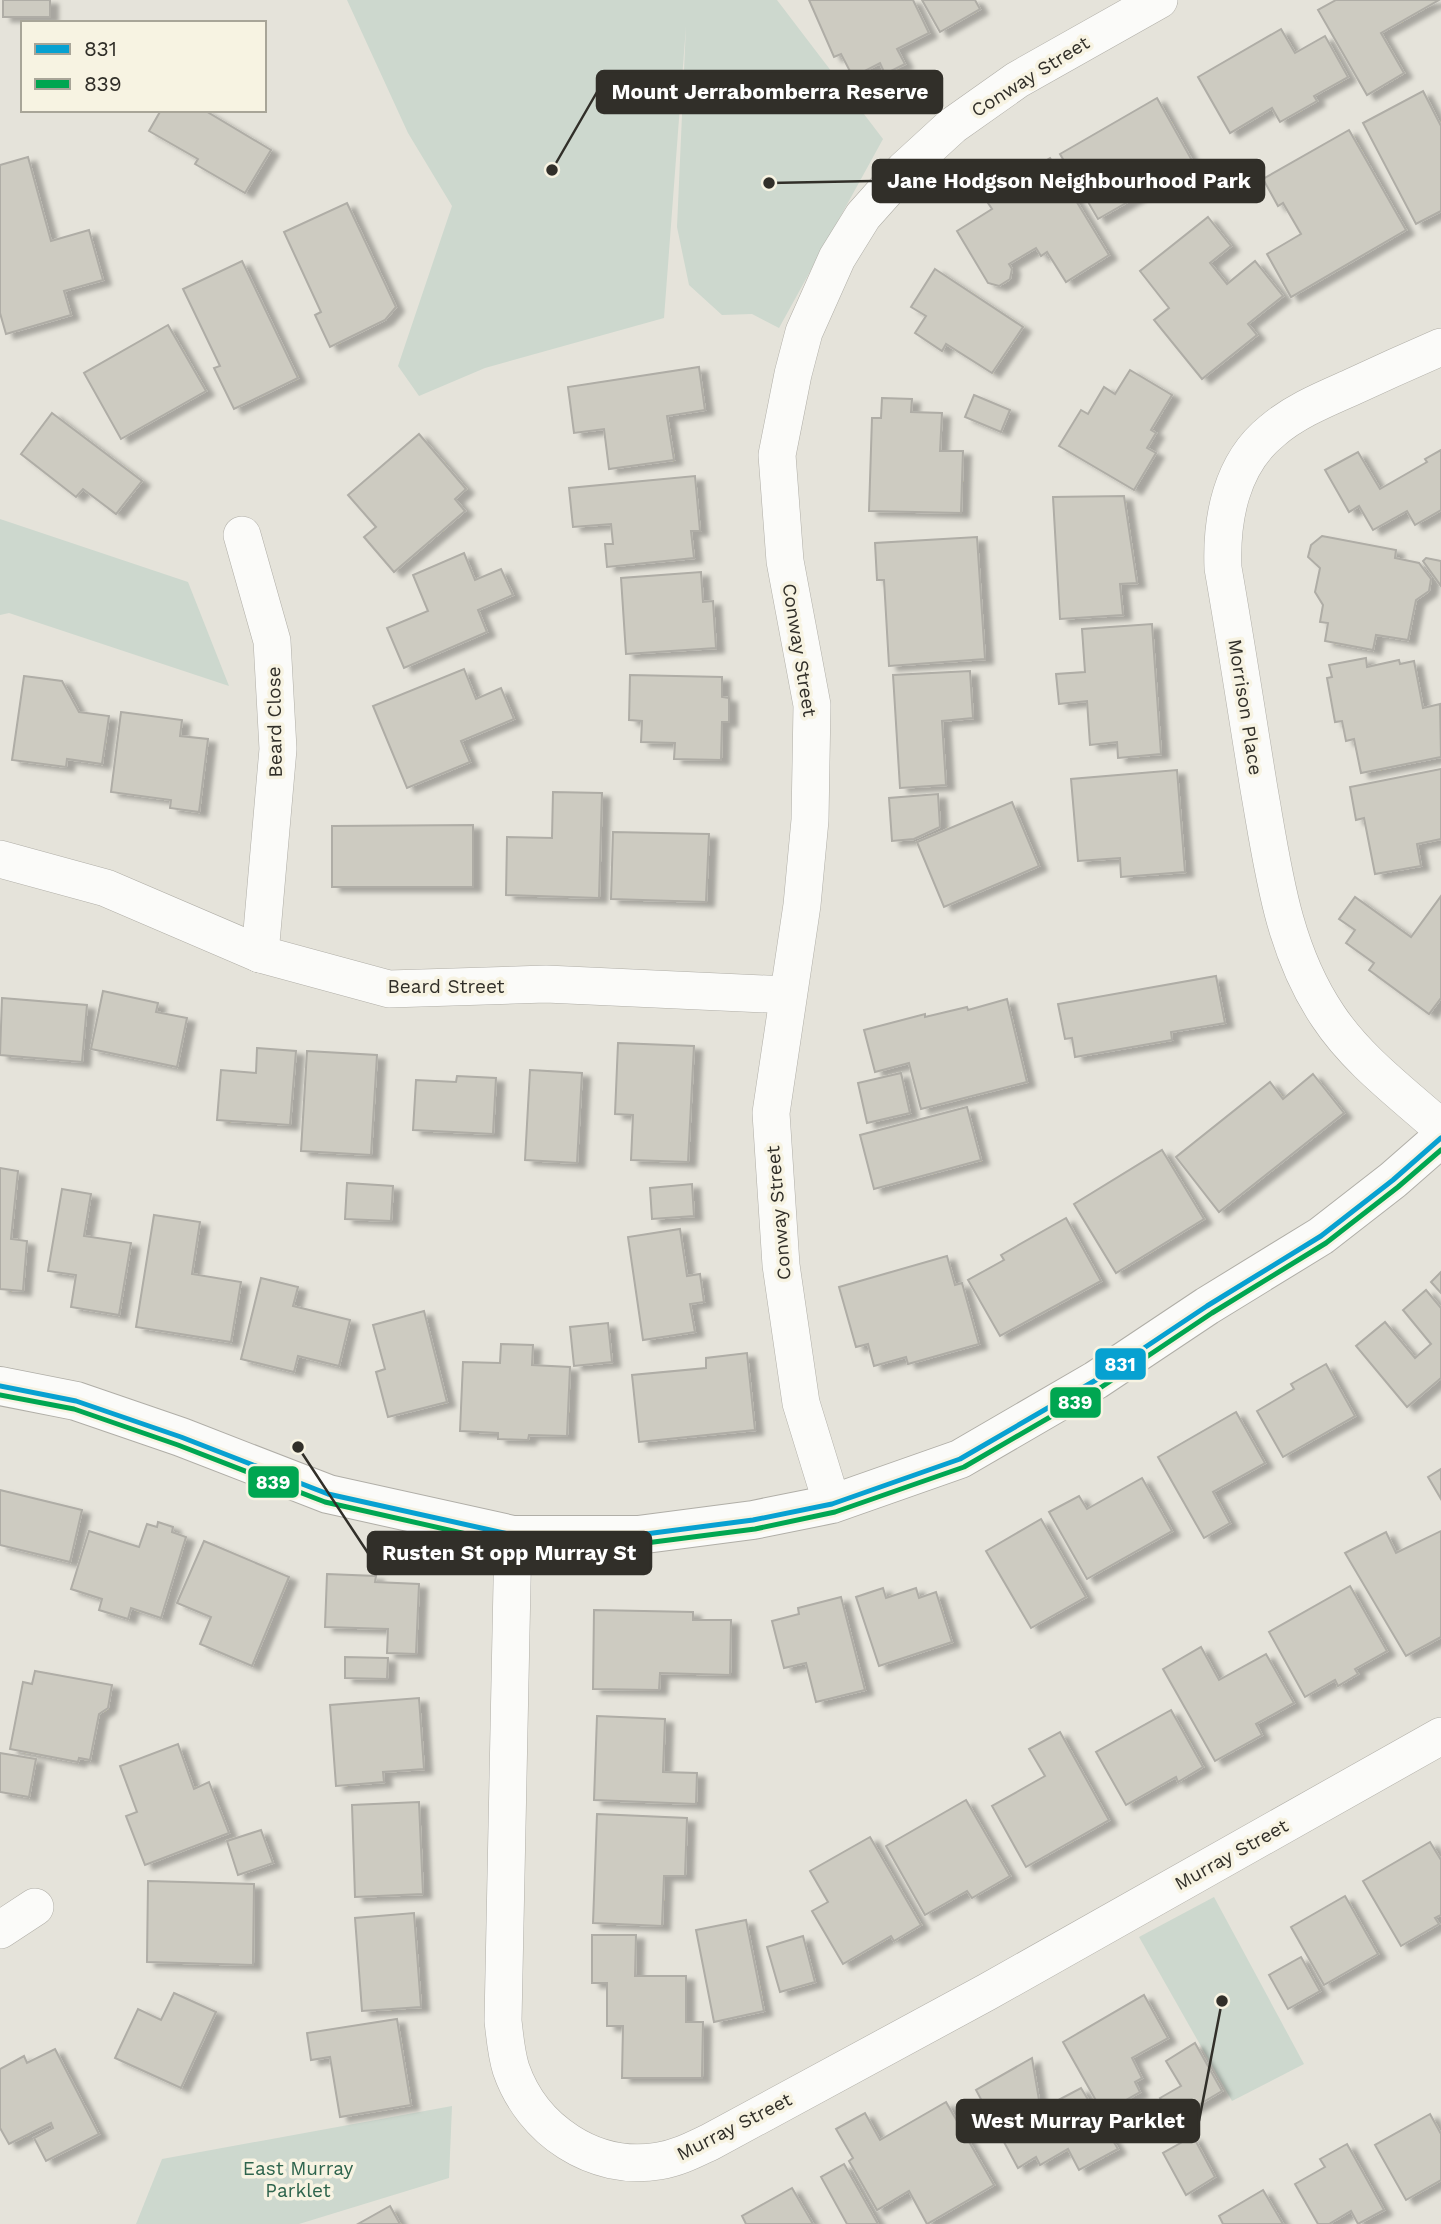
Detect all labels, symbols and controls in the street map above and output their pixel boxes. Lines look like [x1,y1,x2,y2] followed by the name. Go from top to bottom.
[21,21,266,112] legend
[967,31,1094,122] street label: Conway Street
[84,36,117,61] text: 831
[84,71,122,96] text: 839
[597,71,942,113] callout: Mount Jerrabomberra Reserve
[612,79,928,104] text: Mount Jerrabomberra Reserve
[873,160,1264,202] callout: Jane Hodgson Neighbourhood Park
[887,168,1252,193] text: Jane Hodgson Neighbourhood Park
[778,582,821,719] street label: Conway Street
[1223,637,1268,777] street label: Morrison Place
[262,666,287,778] street label: Beard Close
[387,975,505,998] street label: Beard Street
[761,1145,796,1281] street label: Conway Street
[1094,1347,1147,1381] line badge: 831
[1104,1353,1136,1376] text: 831
[1049,1386,1102,1419] line badge: 839
[1058,1391,1092,1414] text: 839
[247,1465,300,1499] line badge: 839
[256,1471,290,1494] text: 839
[368,1532,651,1574] callout: Rusten St opp Murray St
[382,1540,636,1565] text: Rusten St opp Murray St
[1170,1814,1292,1895] street label: Murray Street
[673,2088,796,2165] street label: Murray Street
[957,2100,1199,2142] callout: West Murray Parklet
[971,2108,1185,2133] text: West Murray Parklet
[243,2157,353,2202] park label: East Murray Parklet

